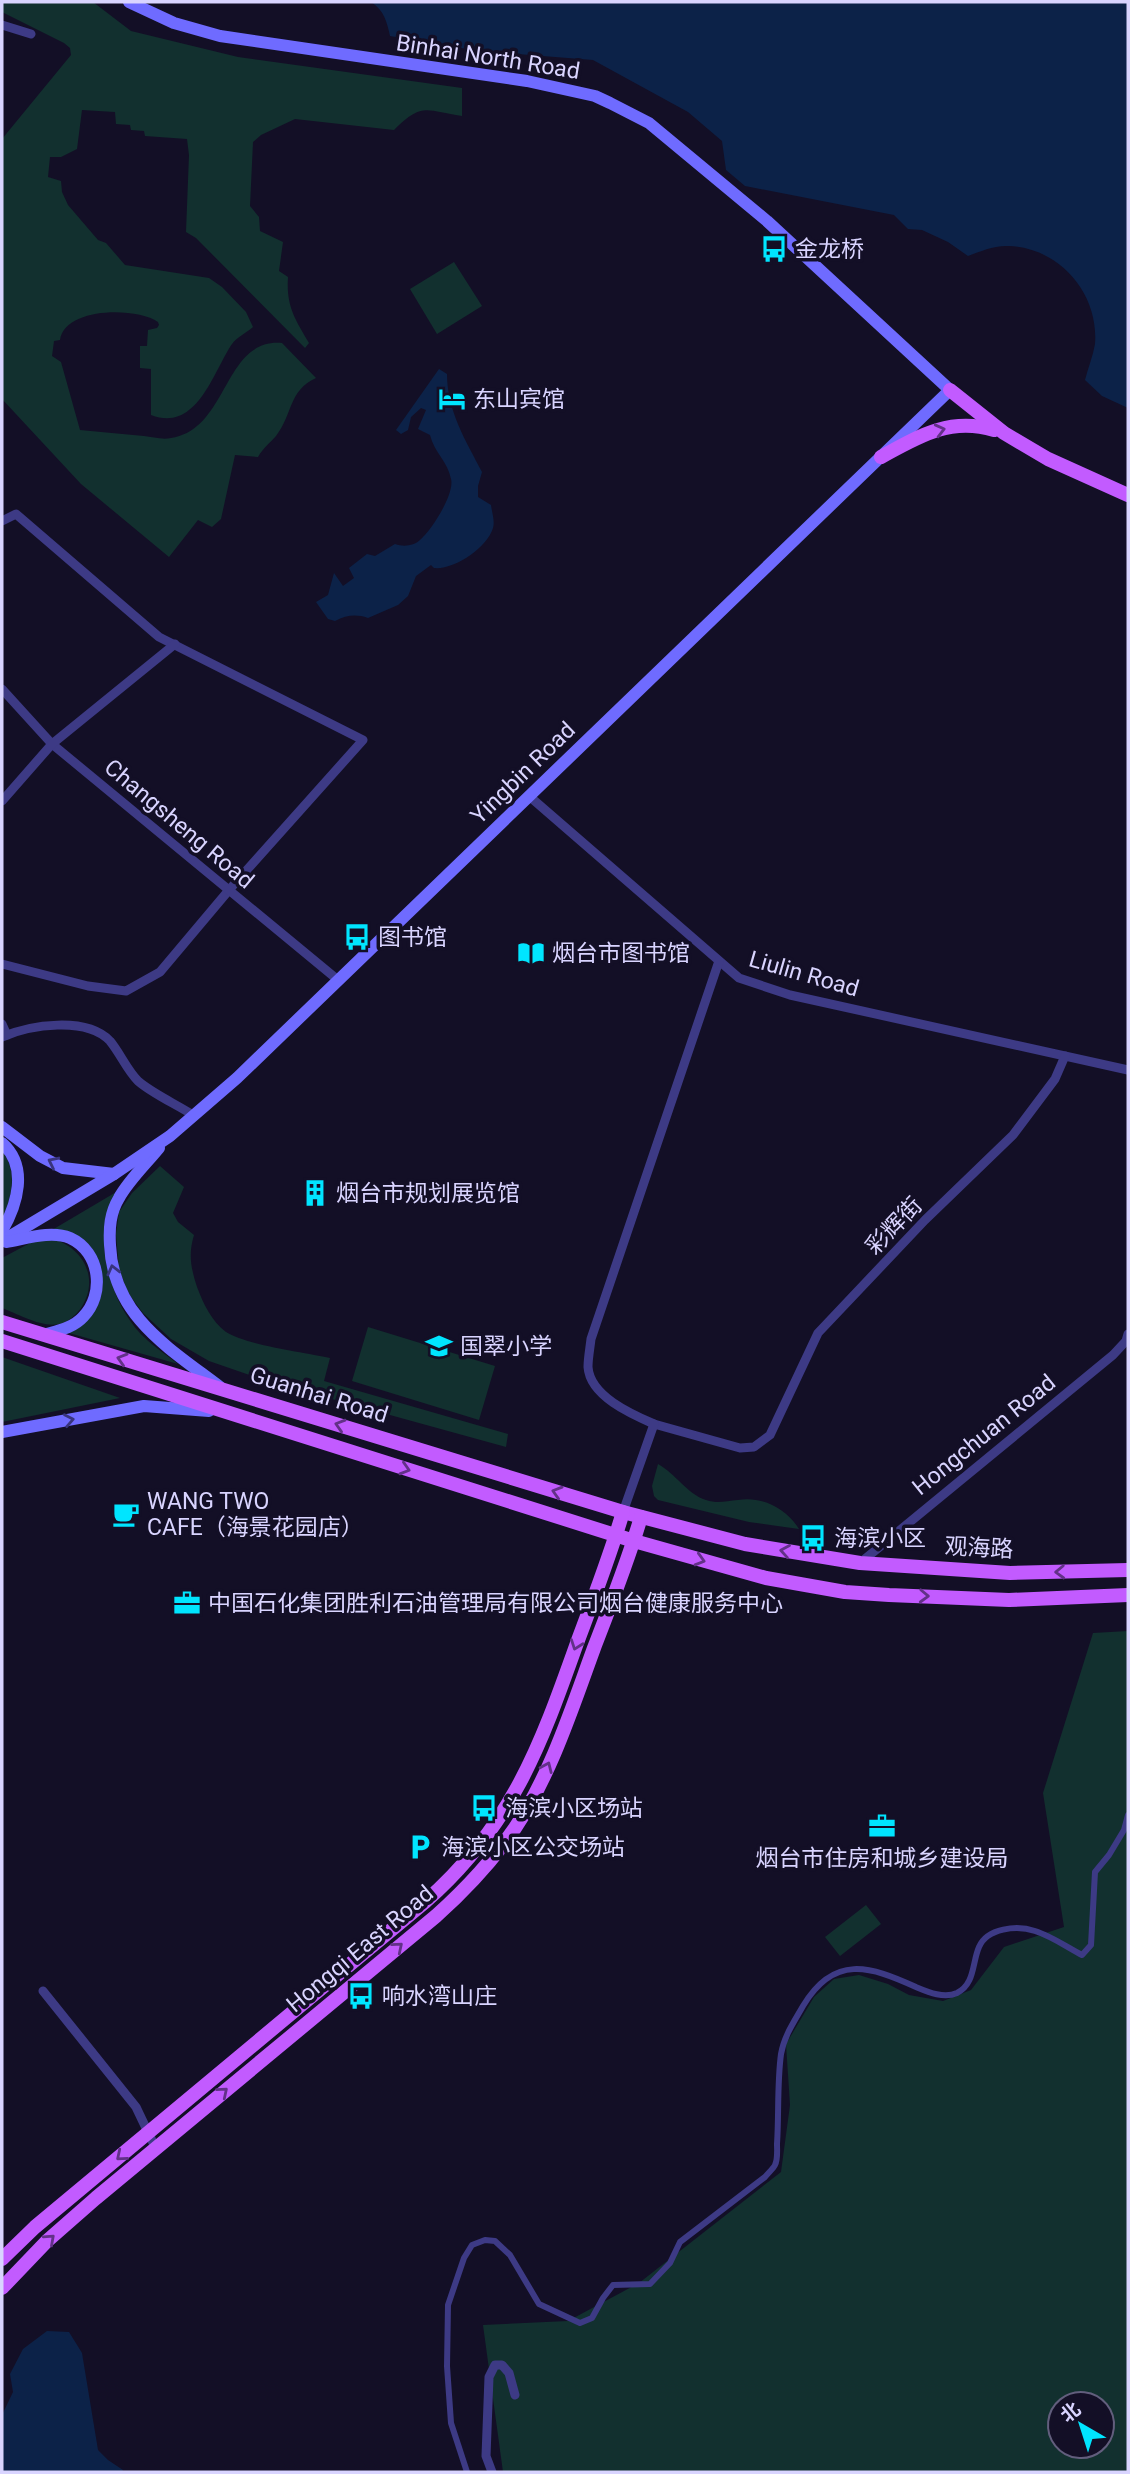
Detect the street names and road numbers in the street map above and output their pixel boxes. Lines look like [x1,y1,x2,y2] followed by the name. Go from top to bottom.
[394,29,582,85] street label: Binhai North Road
[465,716,581,830] street label: Yingbin Road
[99,754,259,894] street label: Changsheng Road
[746,945,862,1003] street label: Liulin Road
[860,1192,928,1260] street label: 彩辉街
[247,1361,391,1429] street label: Guanhai Road
[907,1369,1061,1501] street label: Hongchuan Road
[944,1533,1014,1563] street label: 观海路
[281,1880,439,2018] street label: Hongqi East Road

